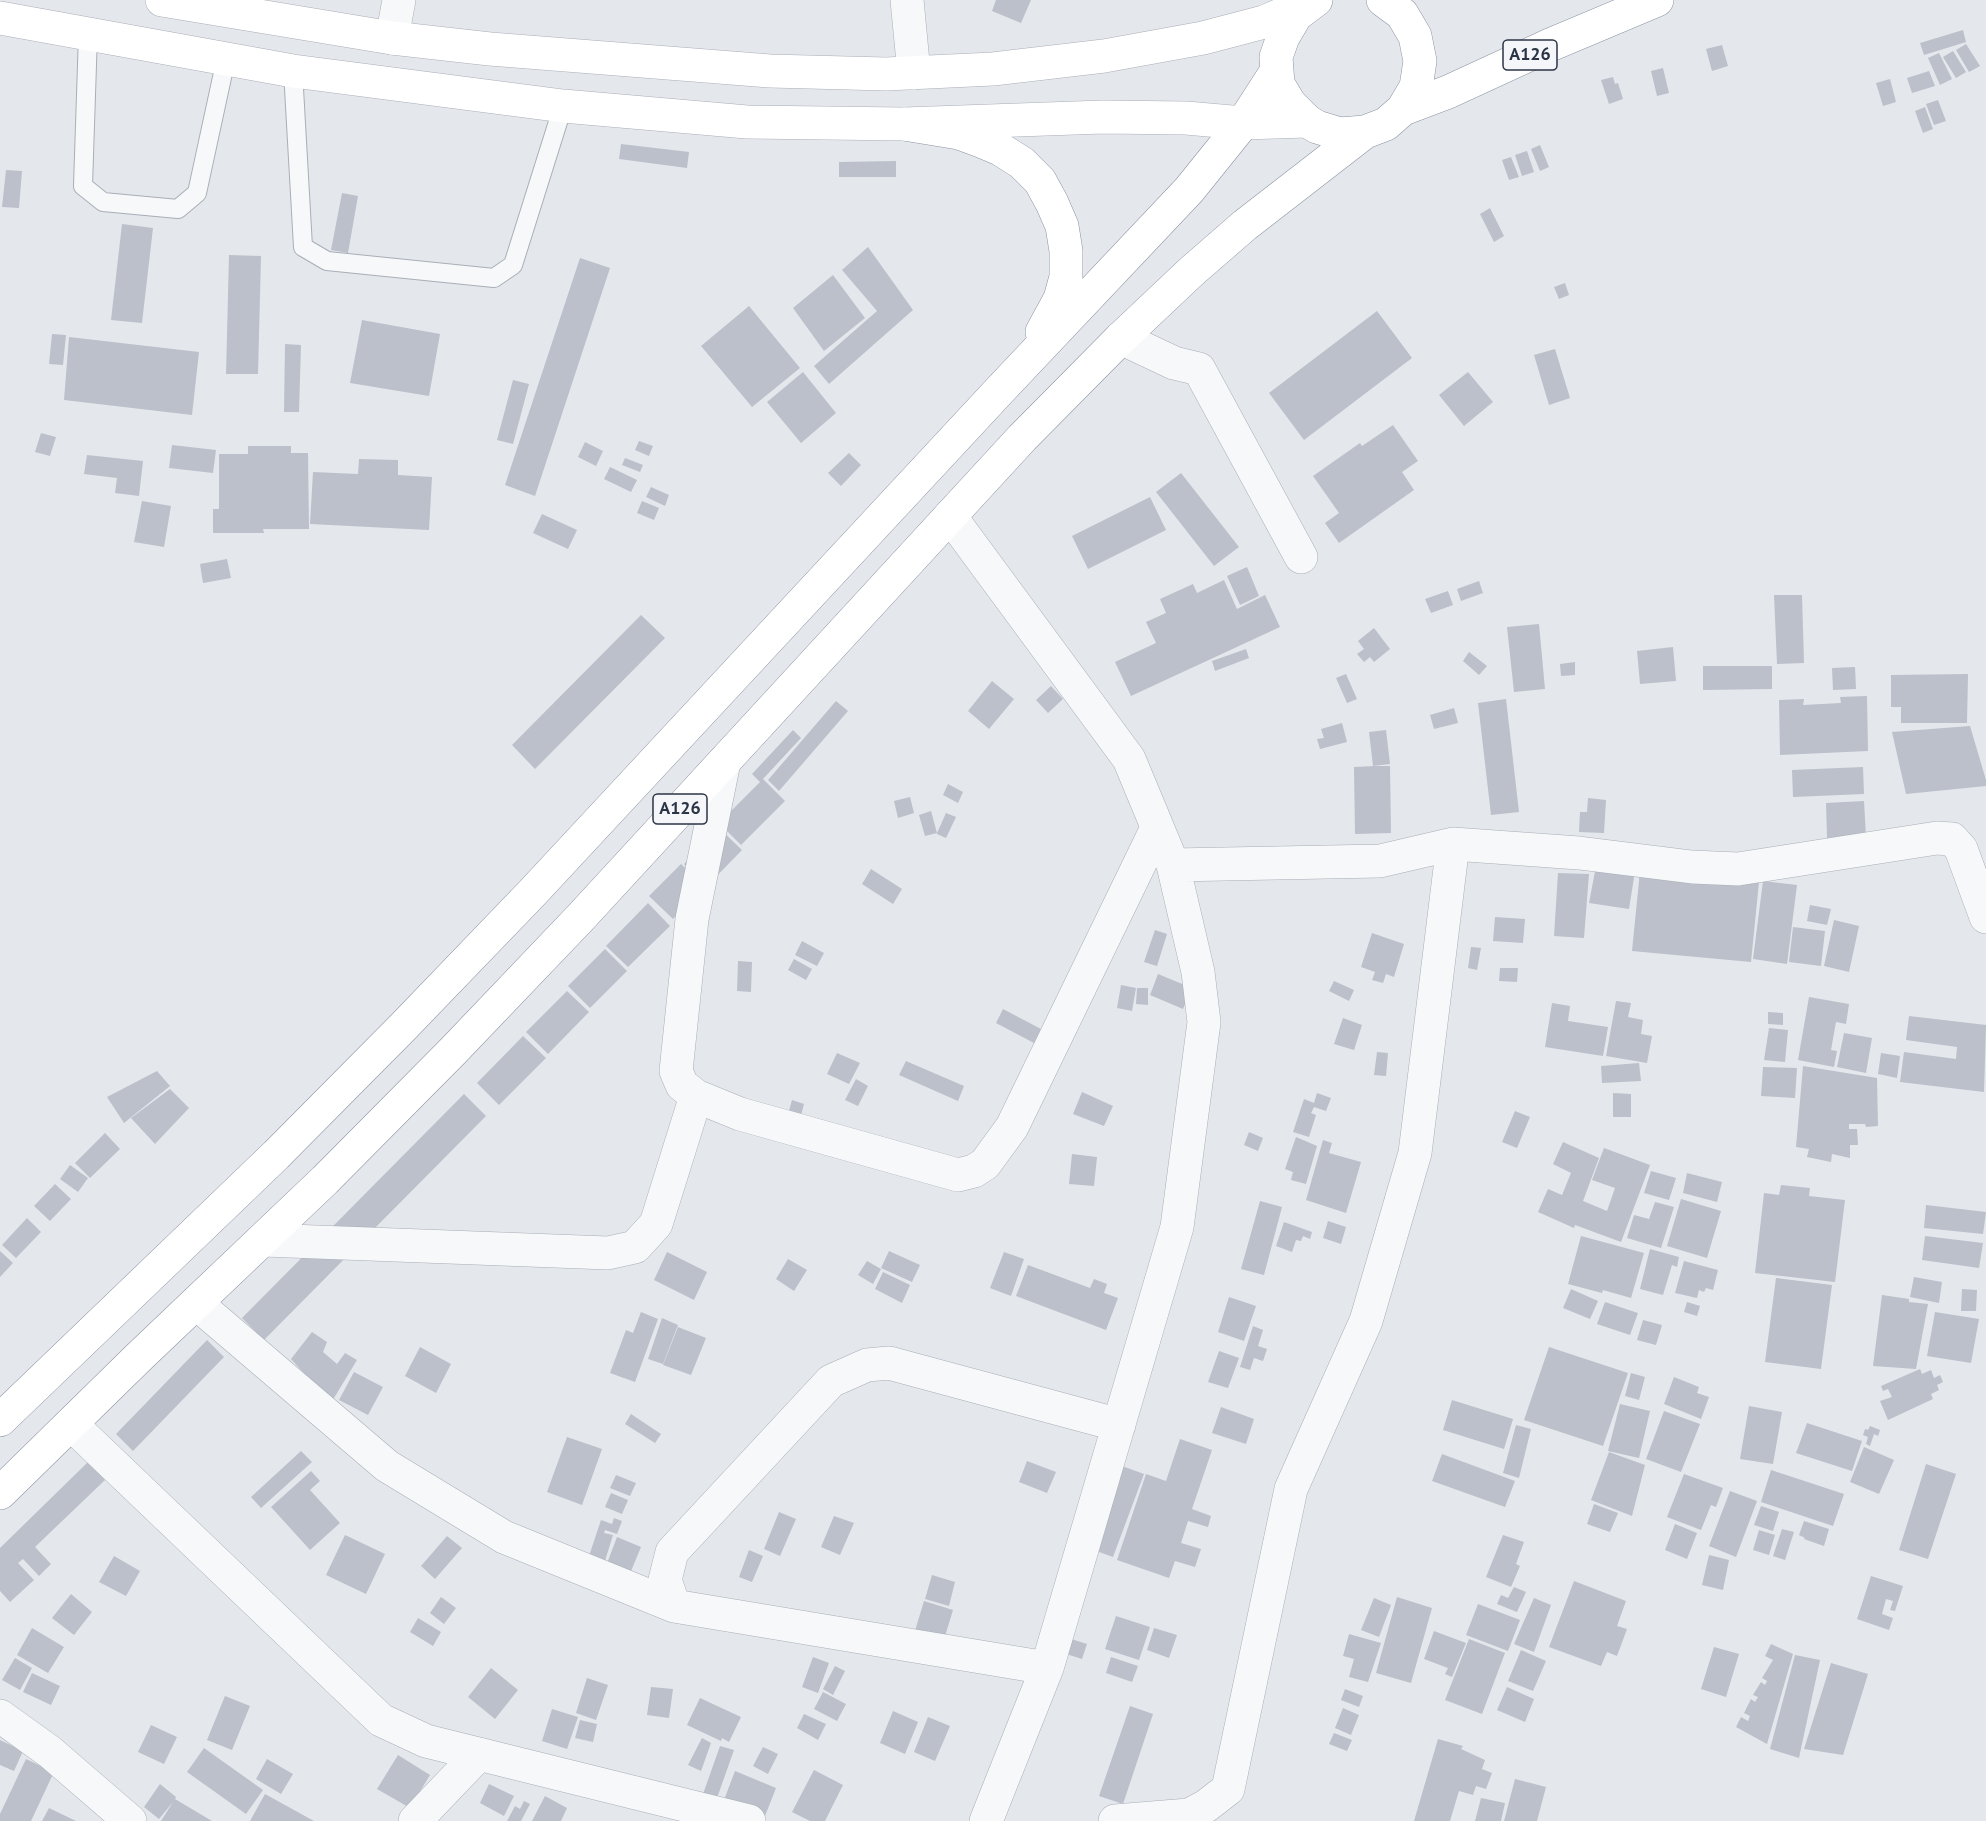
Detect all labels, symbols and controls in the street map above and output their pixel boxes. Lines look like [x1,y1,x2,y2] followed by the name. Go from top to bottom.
[1503,40,1557,70] road number: A126
[653,794,707,824] road number: A126

